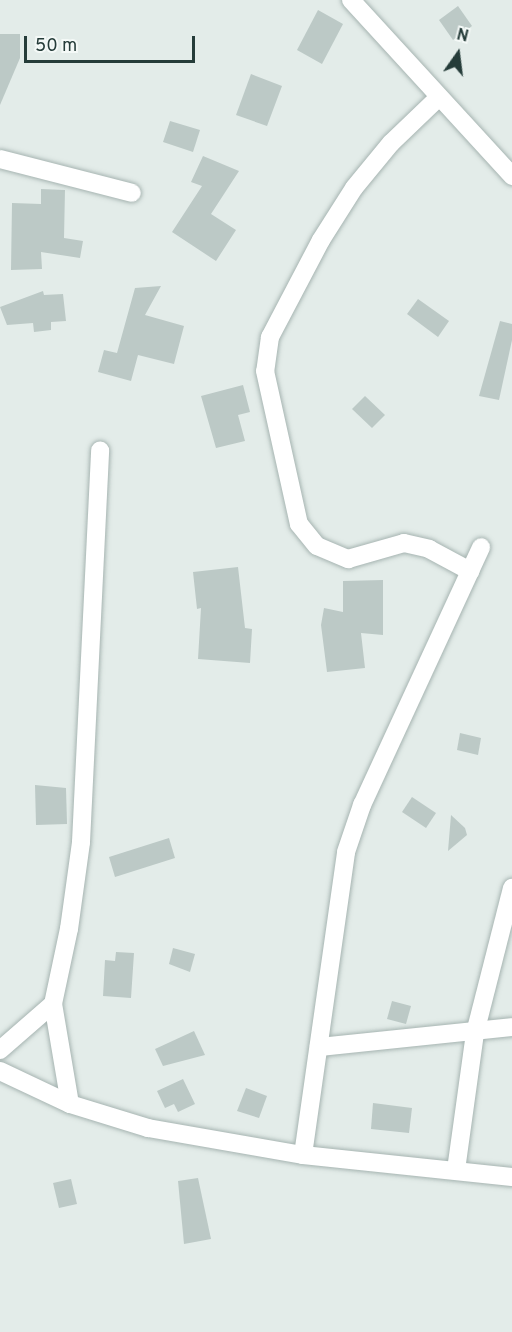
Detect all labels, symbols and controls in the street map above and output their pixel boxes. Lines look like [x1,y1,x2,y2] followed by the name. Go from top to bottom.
[27,24,198,62] scale bar
[428,24,488,84] north arrow
[454,25,470,48] text: N
[35,35,77,58] text: 50 m

